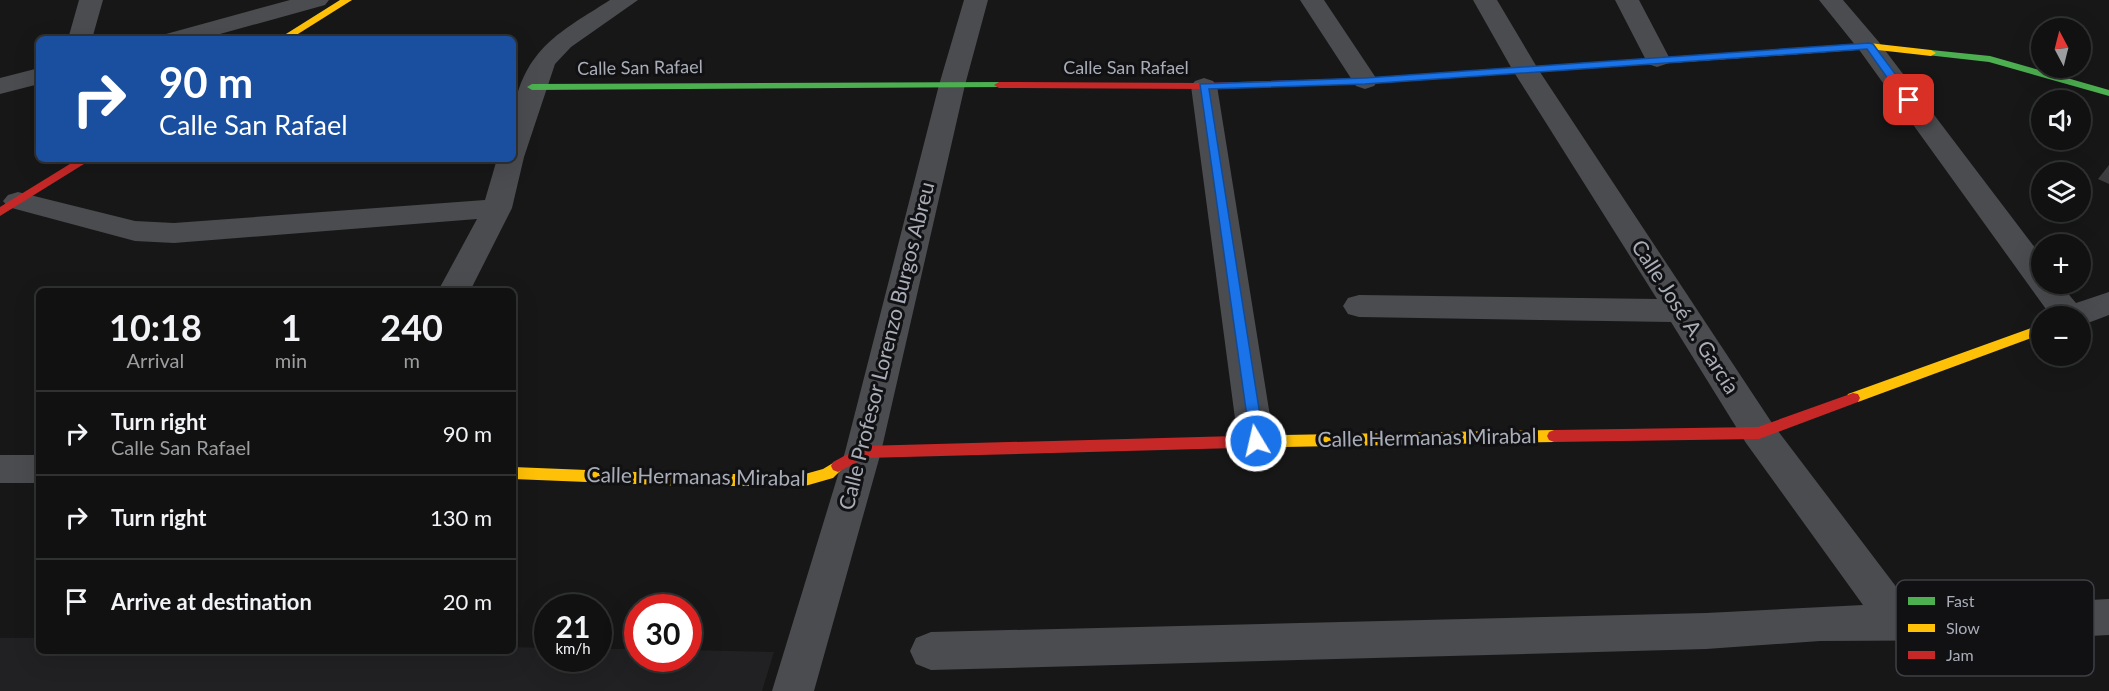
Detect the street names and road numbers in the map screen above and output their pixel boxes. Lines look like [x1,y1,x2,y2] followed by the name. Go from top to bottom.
[577,55,703,79] street label: Calle San Rafael
[1063,56,1189,78] street label: Calle San Rafael
[833,179,938,512] street label: Calle Profesor Lorenzo Burgos Abreu
[1627,235,1745,398] street label: Calle José A. García
[1317,422,1537,451] street label: Calle Hermanas Mirabal
[586,461,806,490] street label: Calle Hermanas Mirabal

